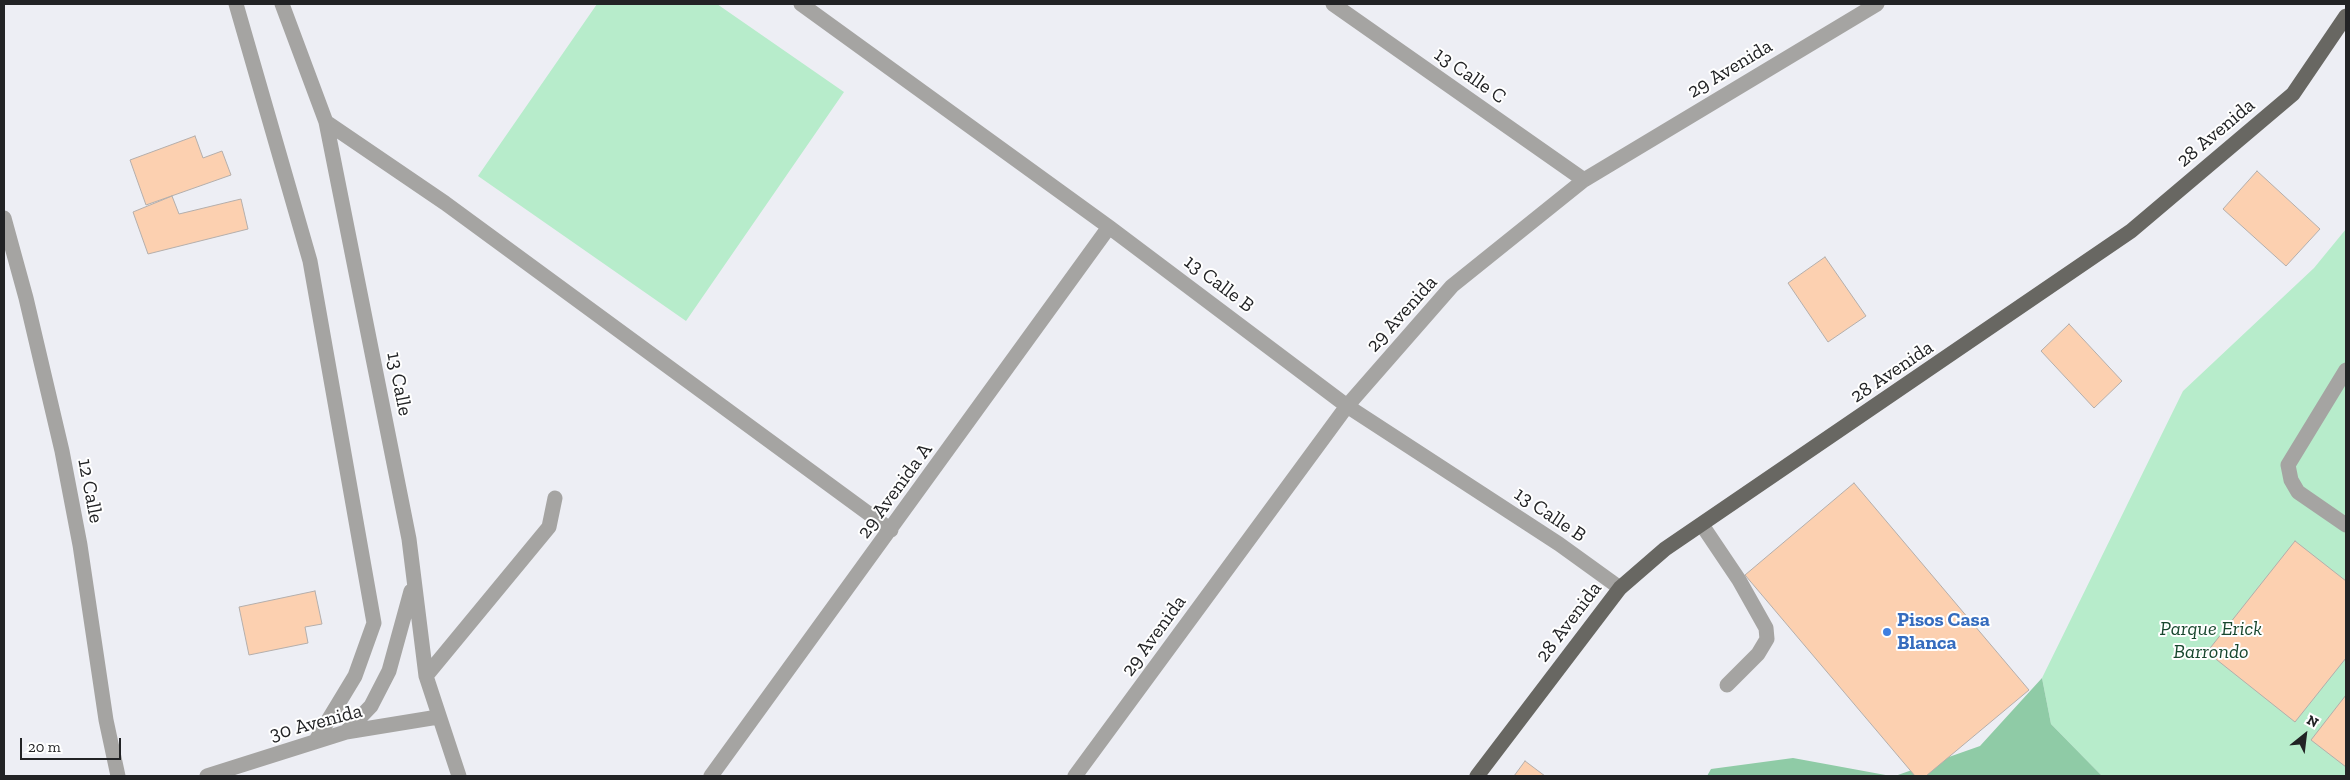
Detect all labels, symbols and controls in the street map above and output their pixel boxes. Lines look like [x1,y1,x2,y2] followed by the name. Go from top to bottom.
[1683,34,1777,104] street label: 29 Avenida
[1429,43,1511,109] street label: 13 Calle C
[2172,93,2260,173] street label: 28 Avenida
[1179,250,1259,318] street label: 13 Calle B
[1361,271,1443,357] street label: 29 Avenida
[1846,336,1938,408] street label: 28 Avenida
[381,350,417,418] street label: 13 Calle
[852,439,938,543] street label: 29 Avenida A
[72,457,108,525] street label: 12 Calle
[1510,482,1590,548] street label: 13 Calle B
[1531,577,1607,667] street label: 28 Avenida
[1117,591,1191,681] street label: 29 Avenida
[1897,608,1990,655] place label: Pisos Casa Blanca
[2160,617,2262,664] park label: Parque Erick Barrondo
[1881,626,1893,638] marker: Pisos Casa Blanca
[267,699,365,747] street label: 30 Avenida
[2280,710,2330,760] north arrow
[2304,711,2321,731] text: N
[22,728,124,760] scale bar
[28,738,61,756] text: 20 m

